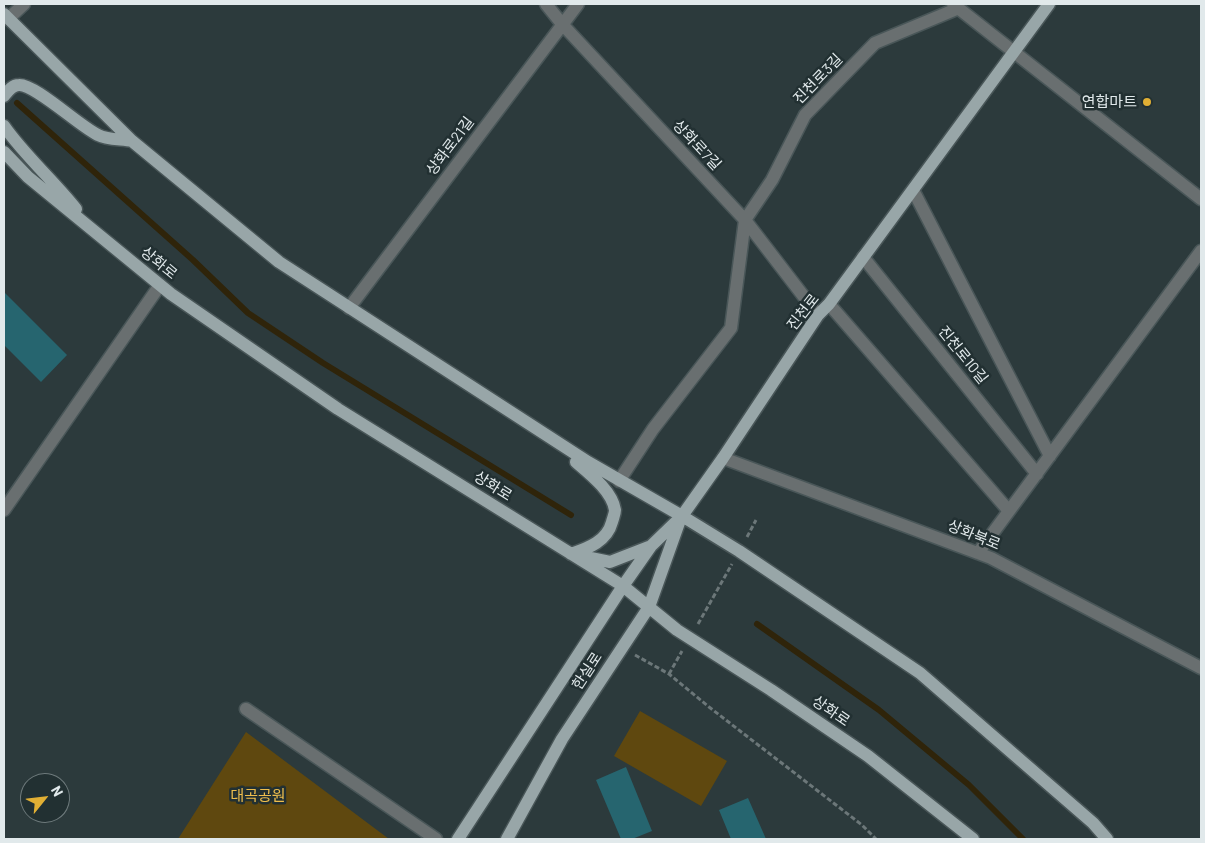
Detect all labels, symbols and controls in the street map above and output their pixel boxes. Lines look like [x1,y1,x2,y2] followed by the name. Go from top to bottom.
[790,50,846,108] street label: 진천로3길
[1082,93,1137,111] place label: 연합마트
[1141,96,1153,108] marker: 연합마트
[422,113,478,179] street label: 상화로21길
[669,116,725,174] street label: 상화로7길
[137,243,181,283] street label: 상화로
[783,290,823,334] street label: 진천로
[934,323,992,387] street label: 진천로10길
[471,467,515,505] street label: 상화로
[945,516,1003,554] street label: 상화북로
[568,649,606,693] street label: 한실로
[809,692,853,730] street label: 상화로
[20,773,70,823] north arrow
[48,783,67,799] text: N
[230,787,286,805] park label: 대곡공원

